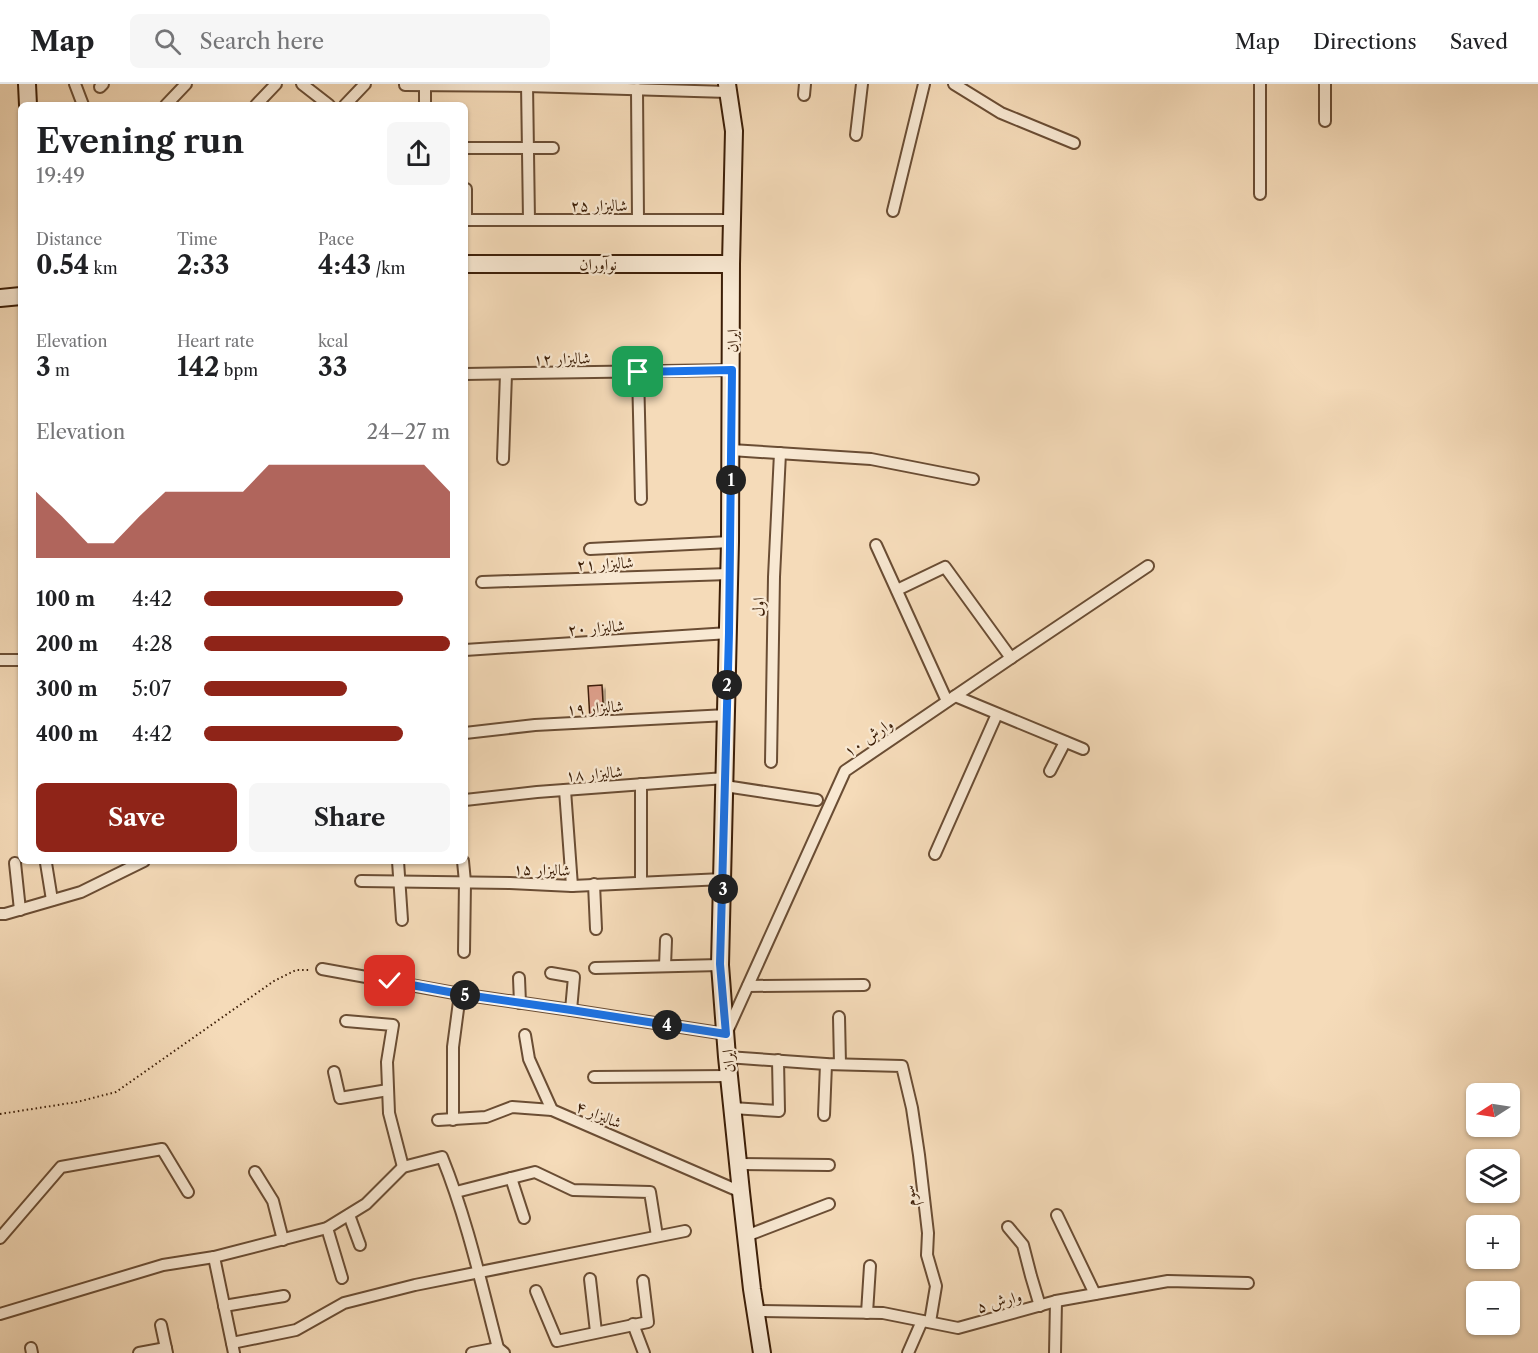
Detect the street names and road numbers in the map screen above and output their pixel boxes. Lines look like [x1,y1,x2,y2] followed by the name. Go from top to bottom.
[570,195,628,215] street label: شالیزار ۲۵
[579,254,617,275] street label: نوآوران
[722,329,742,353] street label: ایران
[533,348,591,368] street label: شالیزار ۱۲
[576,552,634,574] street label: شالیزار ۲۱
[748,597,768,617] street label: اول
[567,615,625,639] street label: شالیزار ۲۰
[566,696,624,718] street label: شالیزار ۱۹
[840,713,896,761] street label: وارش ۱۰
[565,761,623,785] street label: شالیزار ۱۸
[513,858,571,880] street label: شالیزار ۱۵
[717,1048,739,1074] street label: ایران
[573,1095,625,1133] street label: شالیزار ۴
[898,1183,925,1208] street label: سوم
[974,1285,1024,1317] street label: وارش ۵

